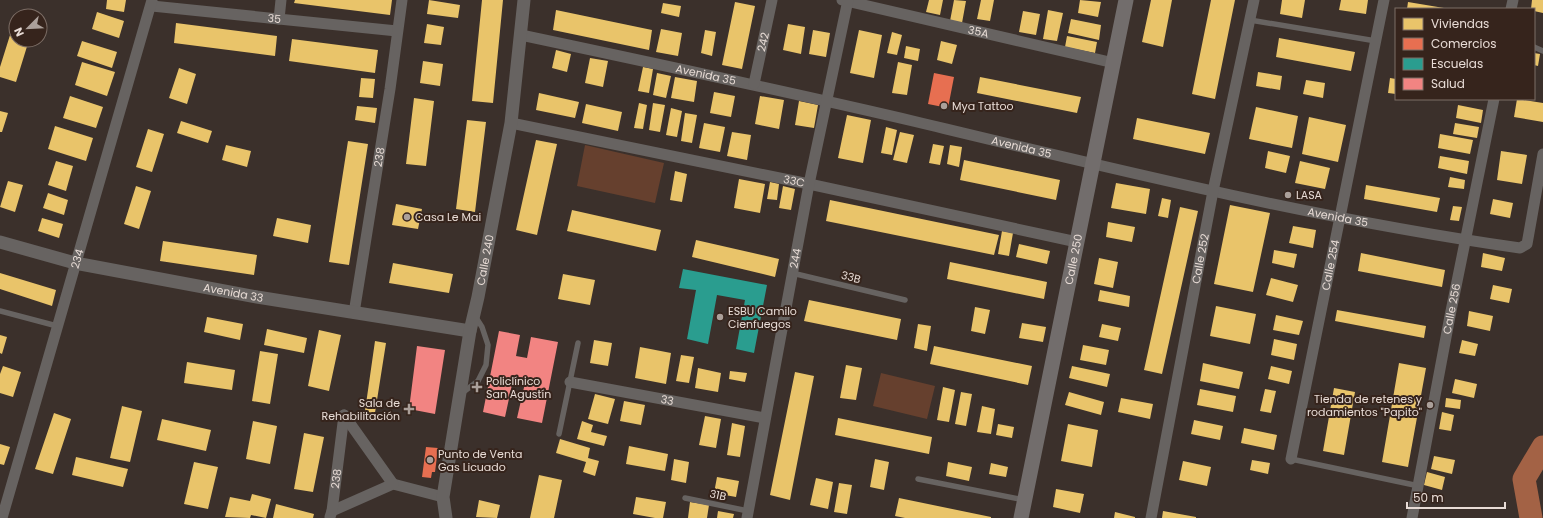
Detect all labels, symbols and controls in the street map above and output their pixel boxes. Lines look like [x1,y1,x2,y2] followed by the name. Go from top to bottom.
[8,8,48,48] north arrow
[1395,8,1535,100] legend
[267,10,282,27] street label: 35
[1431,15,1489,32] text: Viviendas
[966,21,991,42] street label: 35A
[10,25,28,39] text: N
[753,31,773,53] street label: 242
[1431,35,1496,52] text: Comercios
[1431,55,1483,72] text: Escuelas
[674,60,738,89] street label: Avenida 35
[1431,75,1465,92] text: Salud
[952,98,1014,114] place label: Mya Tattoo
[939,101,949,111] marker: Mya Tattoo
[990,132,1053,162] street label: Avenida 35
[370,146,389,168] street label: 238
[782,171,806,191] street label: 33C
[1296,187,1323,203] place label: LASA
[1283,190,1293,200] marker: LASA
[1306,203,1370,231] street label: Avenida 35
[415,209,481,225] place label: Casa Le Mai
[402,212,412,222] marker: Casa Le Mai
[1061,232,1086,286] street label: Calle 250
[1188,232,1213,285] street label: Calle 252
[472,233,498,287] street label: Calle 240
[1317,238,1343,292] street label: Calle 254
[67,247,88,270] street label: 234
[785,247,805,270] street label: 244
[840,267,863,287] street label: 33B
[202,279,265,306] street label: Avenida 33
[1439,282,1464,335] street label: Calle 256
[728,303,797,332] place label: ESBU Camilo Cienfuegos
[715,312,725,322] marker: ESBU Camilo Cienfuegos
[486,373,551,402] place label: Policlínico San Agustín
[471,381,483,393] marker: Policlínico San Agustín
[660,391,675,409] street label: 33
[1307,391,1423,420] place label: Tienda de retenes y rodamientos "Papito"
[322,395,400,424] place label: Sala de Rehabilitación
[1425,400,1435,410] marker: Tienda de retenes y rodamientos "Papito"
[403,403,415,415] marker: Sala de Rehabilitación
[438,446,522,475] place label: Punto de Venta Gas Licuado
[425,455,435,465] marker: Punto de Venta Gas Licuado
[327,468,345,489] street label: 238
[1407,484,1505,510] scale bar
[708,485,728,505] street label: 31B
[1413,489,1444,506] text: 50 m

